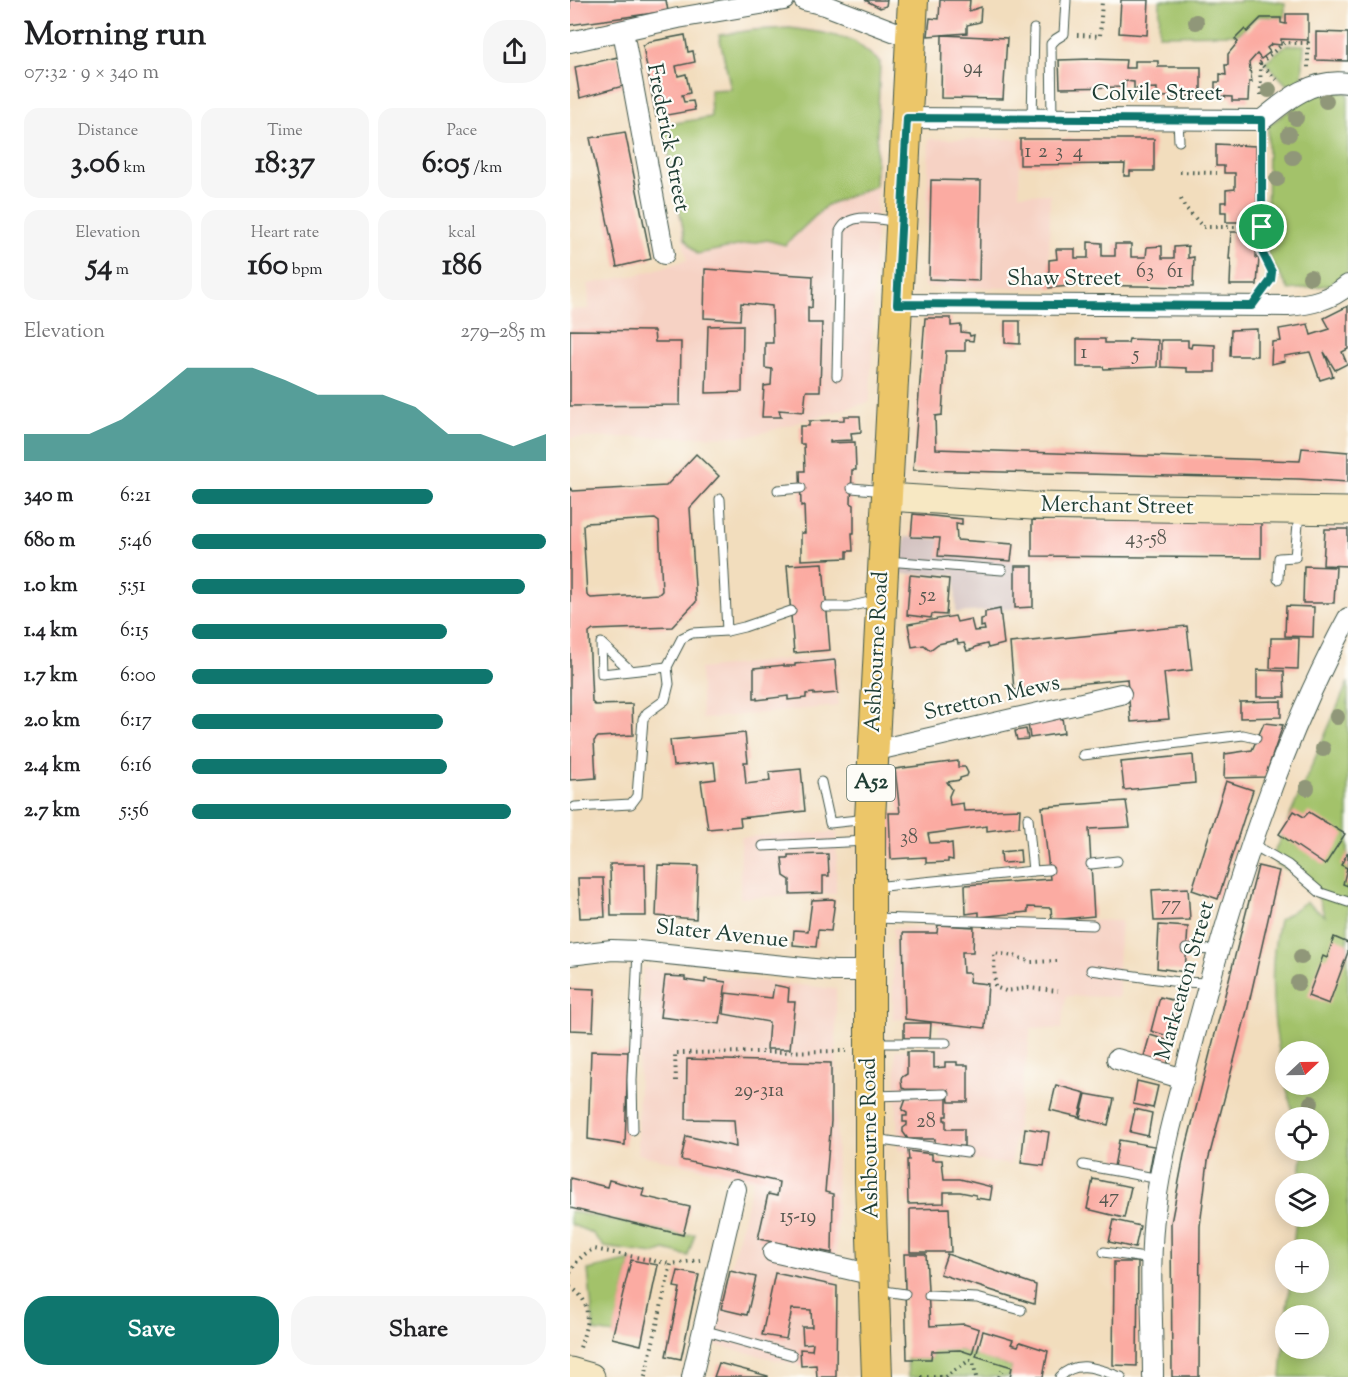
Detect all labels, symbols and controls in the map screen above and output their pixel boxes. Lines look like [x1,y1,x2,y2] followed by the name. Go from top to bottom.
[24,12,206,60] text: Morning run
[483,20,546,83] button: share
[963,54,983,83] house number: 94
[24,59,159,88] text: 07:32 · 9 × 340 m
[637,61,697,215] street label: Frederick Street
[1092,79,1223,111] street label: Colvile Street
[78,120,138,143] text: Distance
[267,120,303,143] text: Time
[447,120,477,143] text: Pace
[1025,138,1032,167] house number: 1
[1038,138,1048,167] house number: 2
[1055,138,1063,167] house number: 3
[1073,138,1083,167] house number: 4
[70,143,120,186] text: 3.06
[255,143,315,186] text: 18:37
[422,143,470,186] text: 6:05
[120,157,146,180] text: km
[470,157,502,180] text: /km
[1236,201,1287,252] pin
[1245,210,1278,243] icon: arrive
[76,222,140,245] text: Elevation
[251,222,319,245] text: Heart rate
[448,222,476,245] text: kcal
[87,245,112,288] text: 54
[247,245,288,288] text: 160
[442,245,482,288] text: 186
[1136,258,1154,287] house number: 63
[1167,258,1183,287] house number: 61
[112,259,129,282] text: m
[288,259,323,282] text: bpm
[1007,264,1121,296] street label: Shaw Street
[24,318,105,347] text: Elevation
[460,318,546,347] text: 279–285 m
[1081,339,1088,368] house number: 1
[1132,341,1140,370] house number: 5
[24,482,73,511] text: 340 m
[120,482,151,511] text: 6:21
[1040,490,1194,524] street label: Merchant Street
[1125,525,1167,554] house number: 43-58
[24,527,75,556] text: 680 m
[120,527,152,556] text: 5:46
[858,571,898,733] street label: Ashbourne Road
[24,572,78,601] text: 1.0 km
[120,572,146,601] text: 5:51
[919,582,936,611] house number: 52
[24,617,78,646] text: 1.4 km
[120,617,149,646] text: 6:15
[24,662,78,691] text: 1.7 km
[120,662,156,691] text: 6:00
[921,668,1063,730] street label: Stretton Mews
[24,707,80,736] text: 2.0 km
[120,707,152,736] text: 6:17
[24,752,80,781] text: 2.4 km
[120,752,152,781] text: 6:16
[847,765,895,801] road number: A52
[24,797,80,826] text: 2.7 km
[120,797,149,826] text: 5:56
[900,824,918,853] house number: 38
[1161,891,1181,920] house number: 77
[1148,897,1224,1064] street label: Markeaton Street
[654,912,790,958] street label: Slater Avenue
[1275,1041,1329,1095] north arrow
[1275,1041,1329,1359] map controls
[854,1057,888,1219] street label: Ashbourne Road
[734,1077,784,1106] house number: 29-31a
[1275,1107,1329,1161] button: locate
[916,1108,936,1137] house number: 28
[1275,1173,1329,1227] button: layers
[1099,1184,1119,1213] house number: 47
[780,1203,816,1232] house number: 15-19
[1275,1239,1329,1293] button: +
[24,1296,279,1365] button: Save
[291,1296,546,1365] button: Share
[1275,1305,1329,1359] button: −

